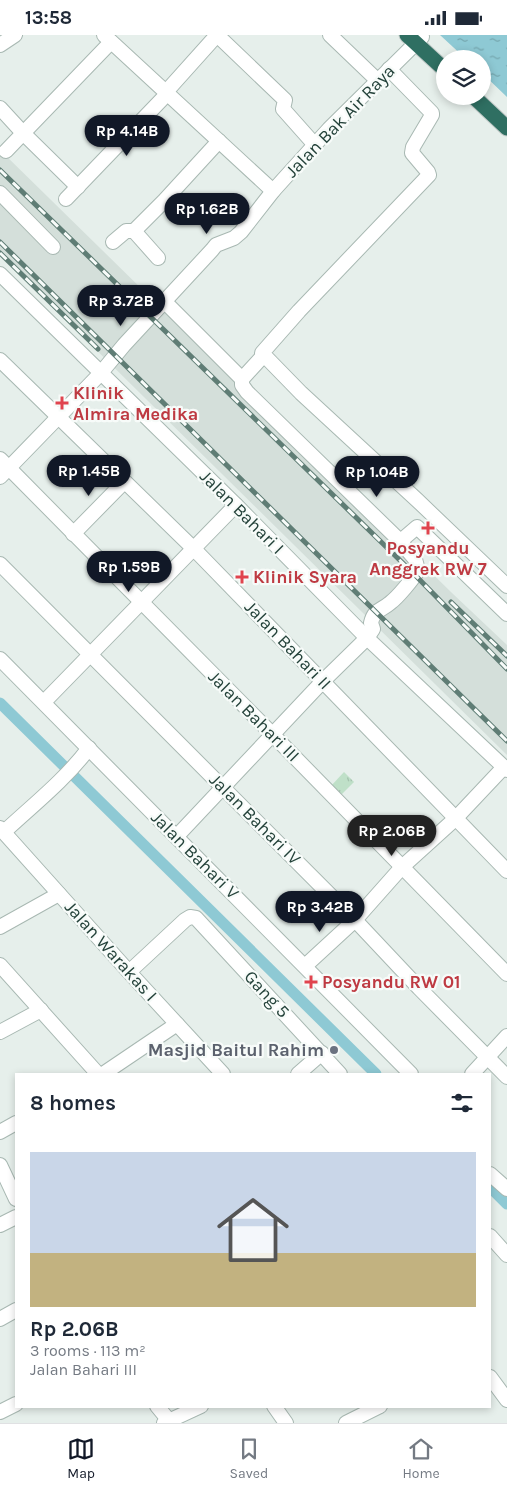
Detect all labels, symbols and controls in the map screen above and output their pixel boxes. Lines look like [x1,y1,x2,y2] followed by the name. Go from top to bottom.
[25,7,72,29] text: 13:58
[436,50,491,105] map controls
[436,50,491,105] button: layers
[281,60,399,182] street label: Jalan Bak Air Raya
[75,115,179,157] pin: Rp 4.14B
[96,121,158,140] text: Rp 4.14B
[155,193,259,235] pin: Rp 1.62B
[175,199,239,218] text: Rp 1.62B
[69,285,173,327] pin: Rp 3.72B
[88,291,154,310] text: Rp 3.72B
[73,382,198,425] place label: Klinik Almira Medika
[55,396,69,410] marker: Klinik Almira Medika
[37,455,141,497] pin: Rp 1.45B
[325,455,429,498] pin: Rp 1.04B
[58,461,120,480] text: Rp 1.45B
[345,462,409,481] text: Rp 1.04B
[195,465,289,559] street label: Jalan Bahari I
[421,521,435,535] marker: Posyandu Anggrek RW 7
[369,537,487,580] place label: Posyandu Anggrek RW 7
[77,551,181,593] pin: Rp 1.59B
[98,557,160,576] text: Rp 1.59B
[253,566,357,588] place label: Klinik Syara
[235,570,249,584] marker: Klinik Syara
[240,596,336,694] street label: Jalan Bahari II
[204,666,304,766] street label: Jalan Bahari III
[205,769,305,869] street label: Jalan Bahari IV
[146,806,244,904] street label: Jalan Bahari V
[340,815,444,857] pin: Rp 2.06B
[358,821,426,840] text: Rp 2.06B
[268,891,372,933] pin: Rp 3.42B
[60,896,162,1006] street label: Jalan Warakas I
[286,897,354,916] text: Rp 3.42B
[240,966,294,1022] street label: Gang 5
[322,971,461,993] place label: Posyandu RW 01
[304,975,318,989] marker: Posyandu RW 01
[148,1039,324,1061] place label: Masjid Baitul Rahim
[328,1044,340,1056] marker: Masjid Baitul Rahim
[448,1089,476,1117] icon: filters
[30,1091,116,1115] text: 8 homes
[208,1185,298,1275] icon: home
[30,1317,119,1341] text: Rp 2.06B
[30,1341,146,1360] text: 3 rooms · 113 m²
[30,1360,137,1379] text: Jalan Bahari III
[67,1435,95,1482] tab: Map
[229,1435,268,1482] tab: Saved
[403,1435,440,1482] tab: Home

